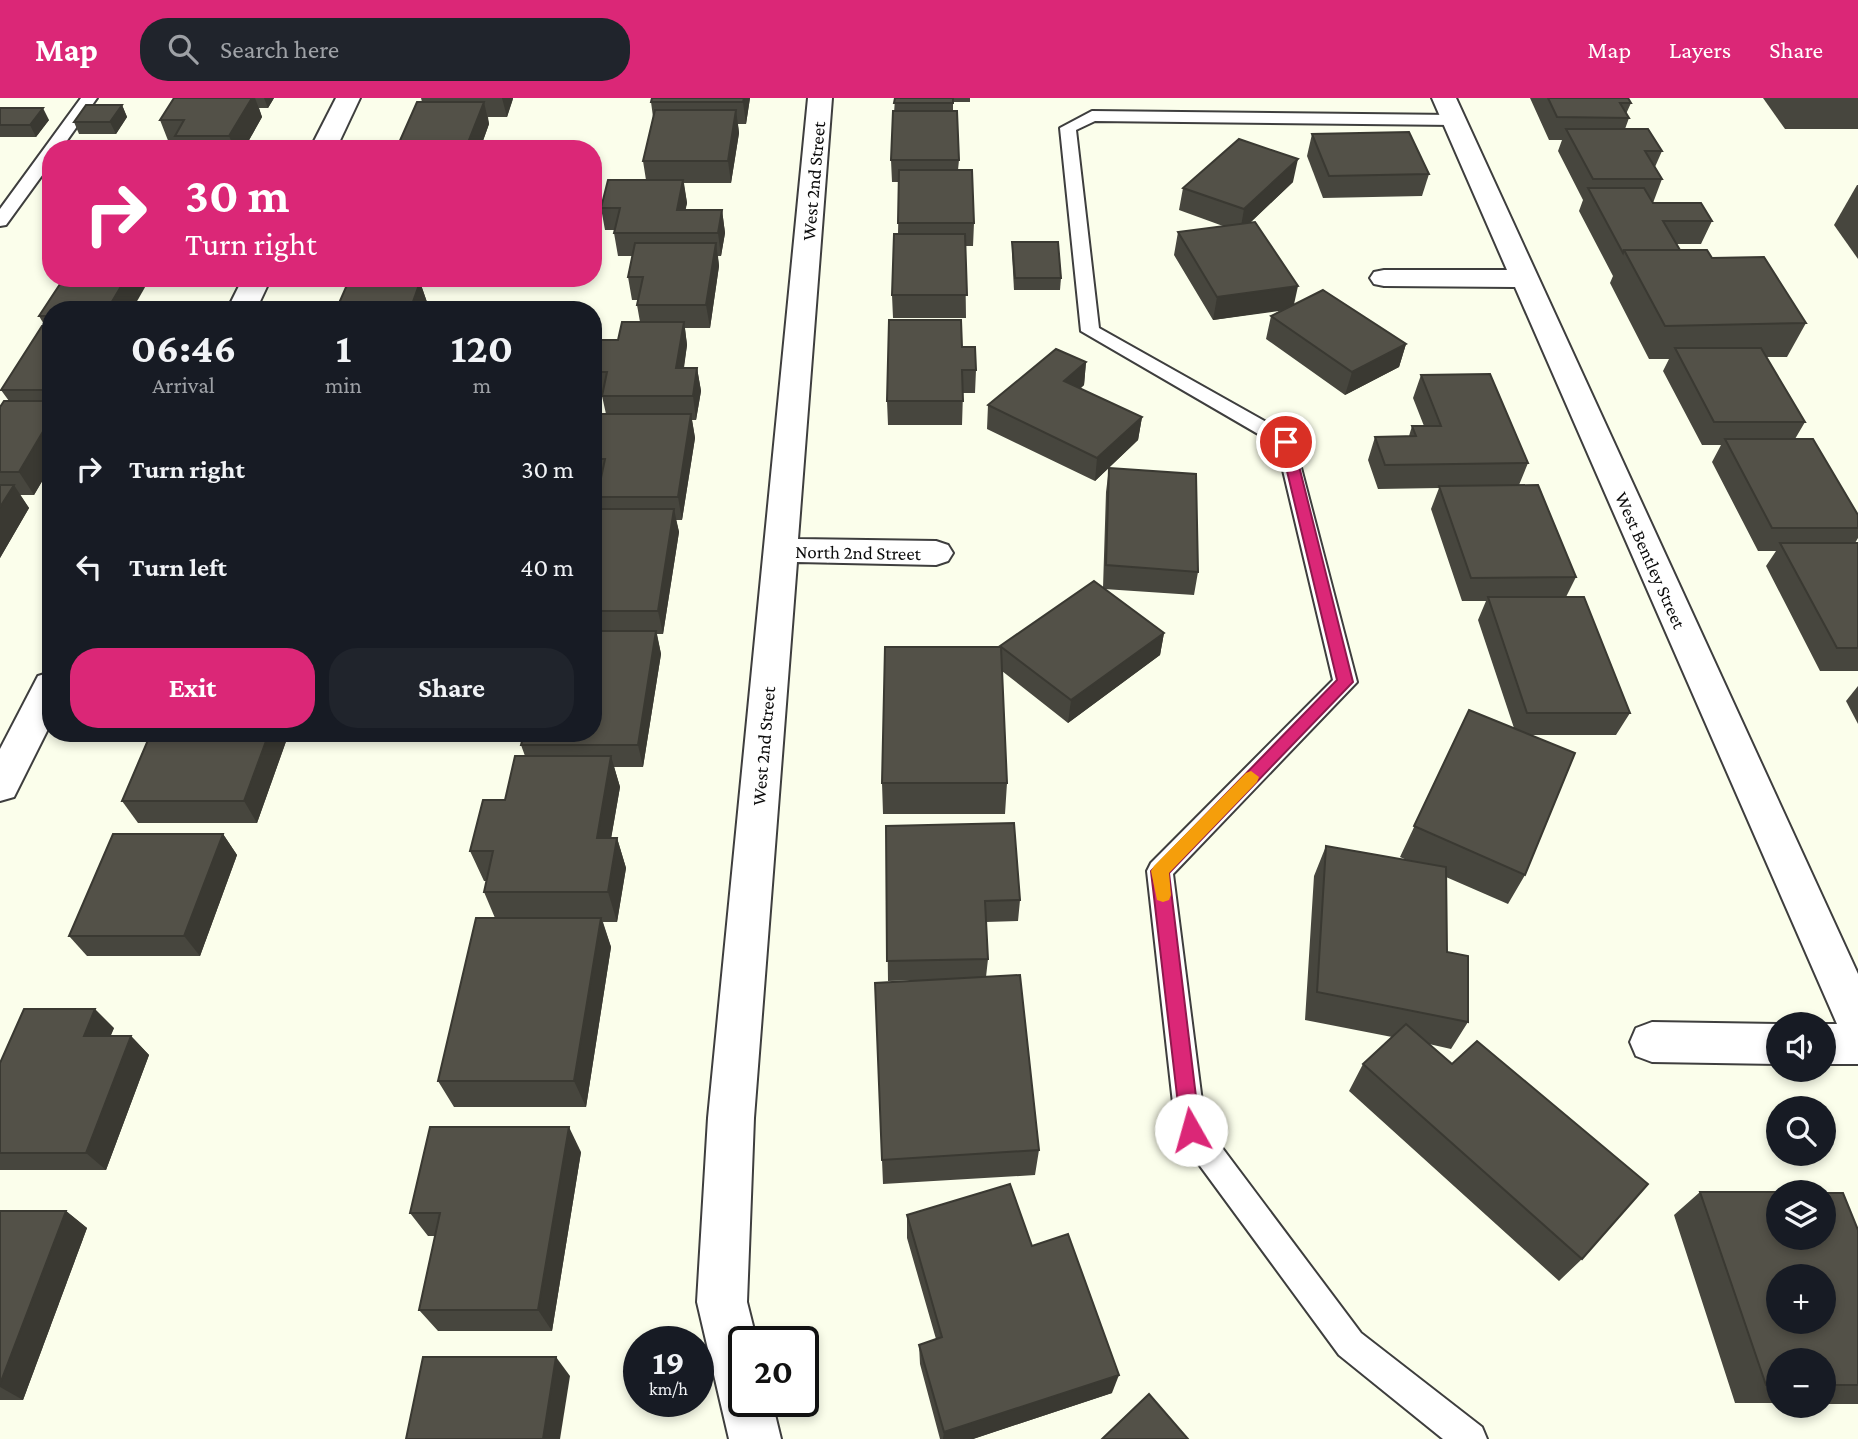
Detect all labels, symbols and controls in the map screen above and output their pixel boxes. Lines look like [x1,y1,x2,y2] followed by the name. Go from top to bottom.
[140,18,630,81] search box
[164,30,202,68] icon: search
[35,31,98,68] text: Map
[220,35,339,64] text: Search here
[1587,36,1631,63] text: Map
[1669,36,1731,63] text: Layers
[1769,36,1823,63] text: Share
[798,120,829,242] street label: West 2nd Street
[70,168,161,259] icon: right
[185,168,290,223] text: 30 m
[185,226,317,262] text: Turn right
[131,324,236,371] text: 06:46
[336,324,351,371] text: 1
[451,324,513,371] text: 120
[152,372,215,398] text: Arrival
[325,372,362,398] text: min
[473,372,491,398] text: m
[1256,412,1316,472] pin
[1267,423,1305,461] icon: arrive
[70,450,108,488] icon: right
[129,455,245,484] text: Turn right
[521,455,574,484] text: 30 m
[1611,488,1690,633] street label: West Bentley Street
[795,541,922,564] street label: North 2nd Street
[70,548,108,586] icon: left
[129,553,227,582] text: Turn left
[520,553,574,582] text: 40 m
[70,648,315,728] button: Exit
[329,648,574,728] button: Share
[748,685,779,807] street label: West 2nd Street
[1766,1012,1836,1418] map controls
[1766,1012,1836,1082] button: sound
[1154,1093,1228,1167] position arrow
[1766,1096,1836,1166] button: search
[1766,1180,1836,1250] button: layers
[1766,1264,1836,1334] button: +
[728,1326,819,1417] speed limit sign: 20
[652,1343,685,1382] text: 19
[1766,1348,1836,1418] button: −
[649,1379,688,1399] text: km/h

